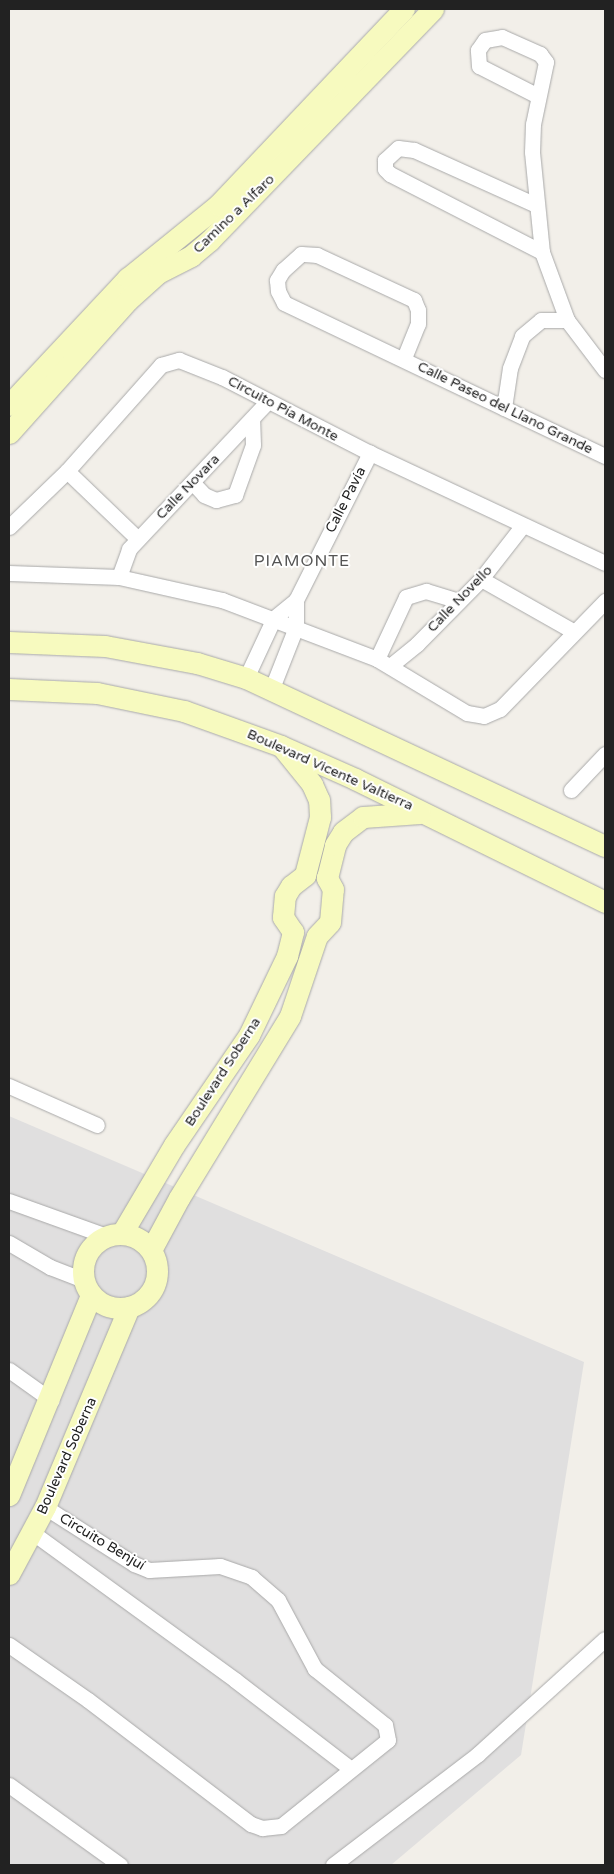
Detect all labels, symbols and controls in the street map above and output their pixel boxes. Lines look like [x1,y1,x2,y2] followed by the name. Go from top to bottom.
[190,171,278,257] street label: Camino a Alfaro
[415,358,595,458] street label: Calle Paseo del Llano Grande
[225,373,341,445] street label: Circuito Pía Monte
[153,451,223,523] street label: Calle Novara
[322,464,370,536] street label: Calle Pavía
[253,551,351,571] district label: PIAMONTE
[424,562,496,636] street label: Calle Novello
[244,726,416,814] street label: Boulevard Vicente Valtierra
[182,1014,264,1130] street label: Boulevard Soberna
[34,1395,100,1517] street label: Boulevard Soberna
[56,1510,148,1574] street label: Circuito Benjuí

